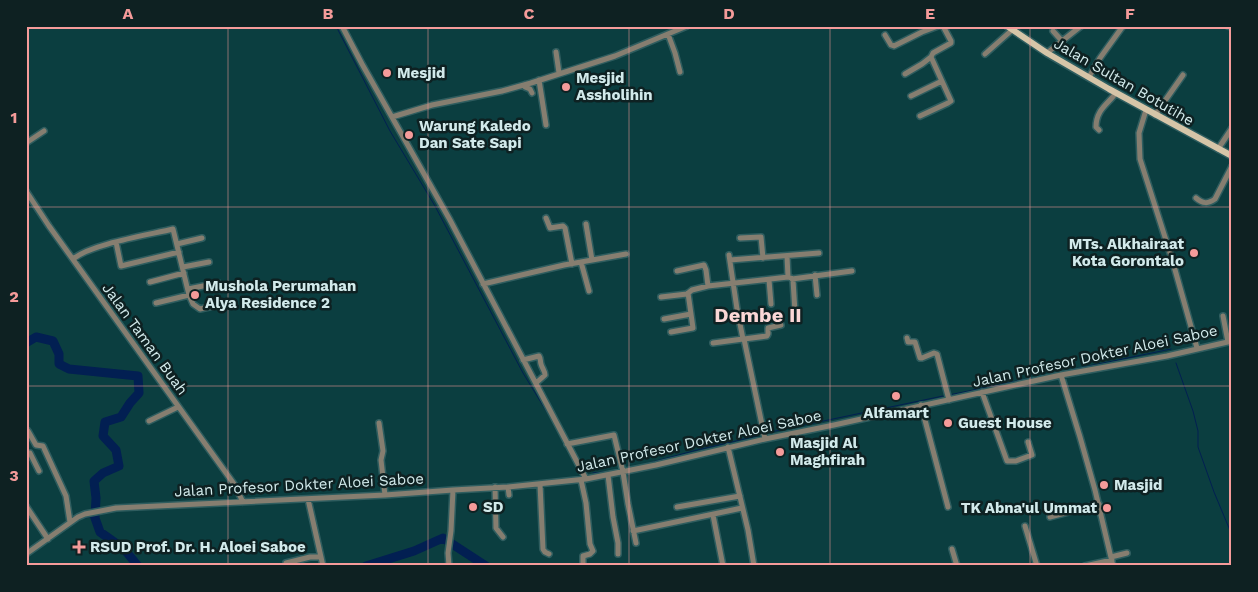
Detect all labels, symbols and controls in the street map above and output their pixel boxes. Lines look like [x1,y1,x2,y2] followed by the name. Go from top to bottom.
[123,4,134,23] text: A
[323,4,334,23] text: B
[524,4,535,23] text: C
[723,4,735,23] text: D
[925,4,935,23] text: E
[1125,4,1135,23] text: F
[1051,34,1197,130] street label: Jalan Sultan Botutihe
[397,64,445,82] place label: Mesjid
[381,67,393,79] marker: Mesjid
[576,69,653,104] place label: Mesjid Assholihin
[560,81,572,93] marker: Mesjid Assholihin
[11,108,17,127] text: 1
[419,117,531,152] place label: Warung Kaledo Dan Sate Sapi
[403,129,415,141] marker: Warung Kaledo Dan Sate Sapi
[1069,235,1184,270] place label: MTs. Alkhairaat Kota Gorontalo
[1188,247,1200,259] marker: MTs. Alkhairaat Kota Gorontalo
[205,277,356,312] place label: Mushola Perumahan Alya Residence 2
[98,280,192,398] street label: Jalan Taman Buah
[9,287,19,306] text: 2
[189,289,201,301] marker: Mushola Perumahan Alya Residence 2
[714,303,802,327] district label: Dembe II
[971,321,1219,391] street label: Jalan Profesor Dokter Aloei Saboe
[890,390,902,402] marker: Alfamart
[863,404,929,422] place label: Alfamart
[575,406,823,476] street label: Jalan Profesor Dokter Aloei Saboe
[958,414,1052,432] place label: Guest House
[942,417,954,429] marker: Guest House
[790,434,865,469] place label: Masjid Al Maghfirah
[774,446,786,458] marker: Masjid Al Maghfirah
[9,466,19,485] text: 3
[174,469,424,501] street label: Jalan Profesor Dokter Aloei Saboe
[1114,476,1162,494] place label: Masjid
[1098,479,1110,491] marker: Masjid
[483,498,504,516] place label: SD
[961,499,1097,517] place label: TK Abna'ul Ummat
[467,501,479,513] marker: SD
[1101,502,1113,514] marker: TK Abna'ul Ummat
[90,538,306,556] place label: RSUD Prof. Dr. H. Aloei Saboe
[72,540,86,554] marker: RSUD Prof. Dr. H. Aloei Saboe

